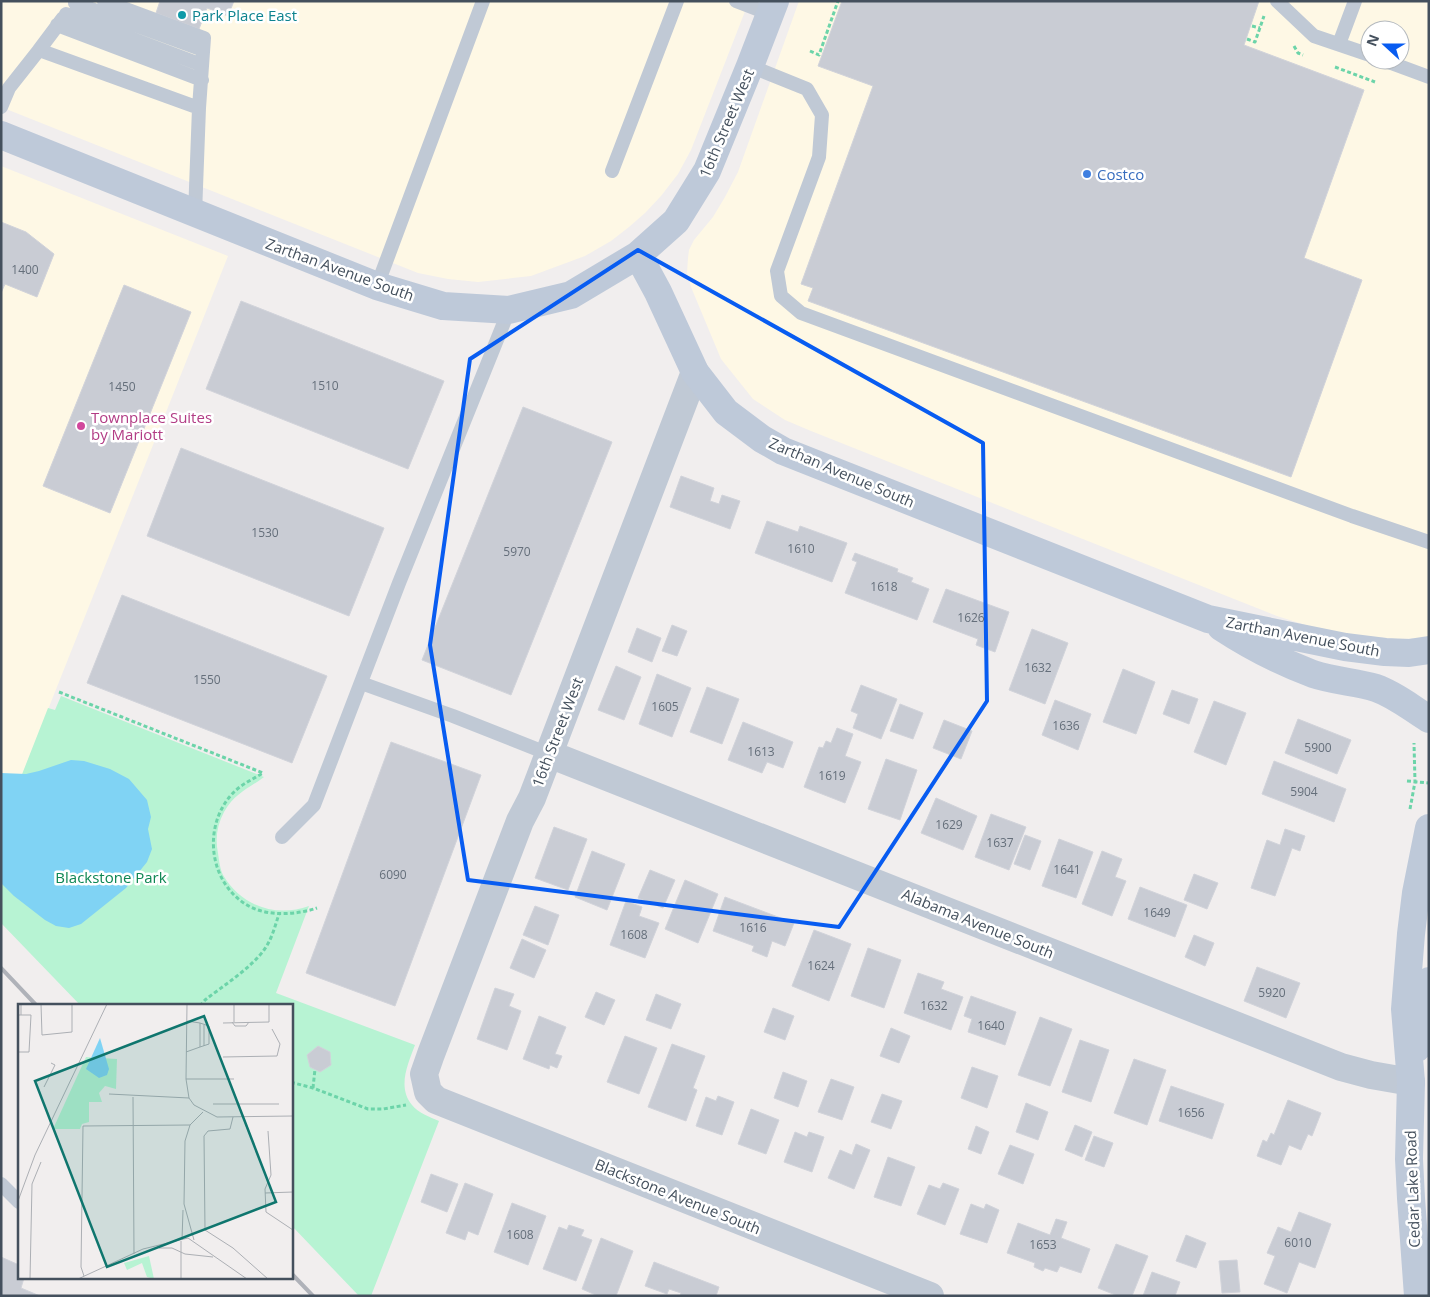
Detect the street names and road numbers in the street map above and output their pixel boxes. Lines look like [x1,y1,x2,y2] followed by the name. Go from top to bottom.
[694,66,758,180] street label: 16th Street West
[263,233,417,305] street label: Zarthan Avenue South
[766,432,918,512] street label: Zarthan Avenue South
[1224,611,1382,661] street label: Zarthan Avenue South
[527,674,587,790] street label: 16th Street West
[899,883,1057,963] street label: Alabama Avenue South
[1400,1130,1424,1248] street label: Cedar Lake Road
[592,1154,764,1238] street label: Blackstone Avenue South

